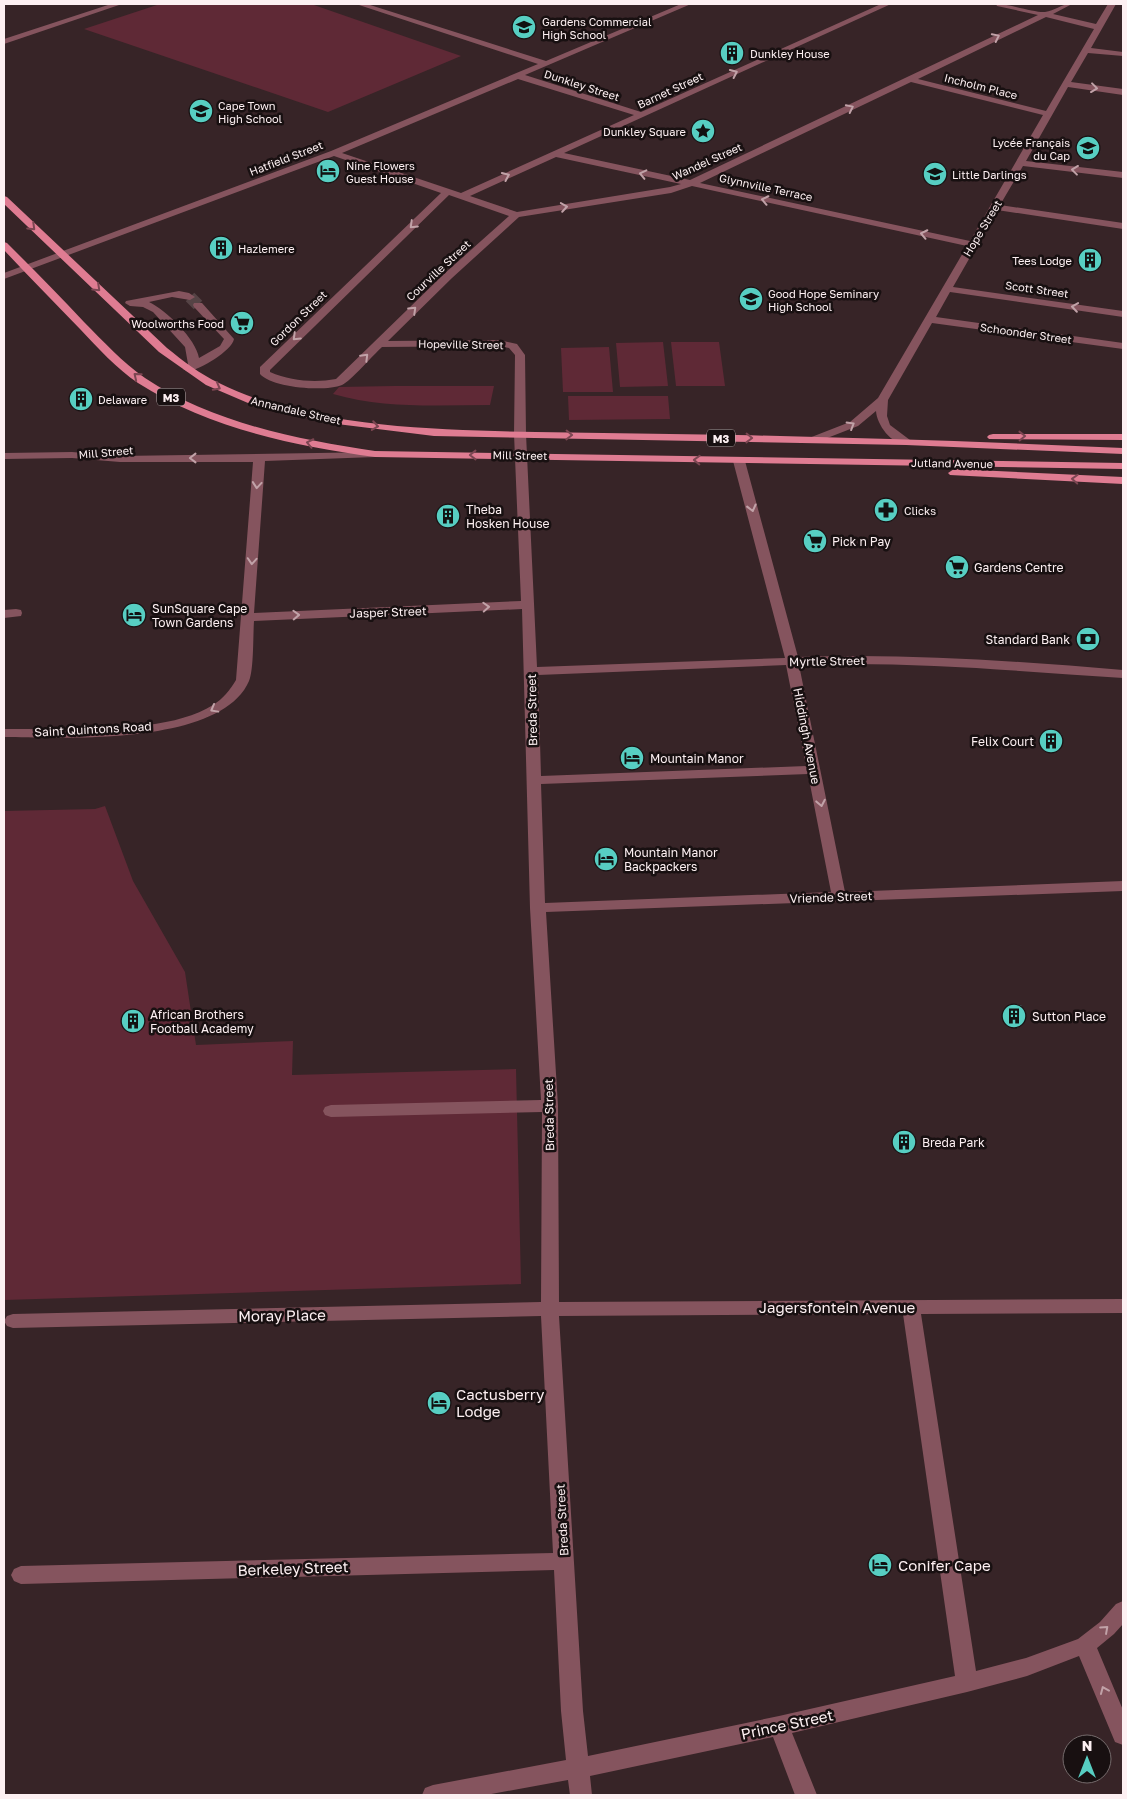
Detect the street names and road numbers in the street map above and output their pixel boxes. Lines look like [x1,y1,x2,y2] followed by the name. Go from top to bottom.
[543,67,621,103] street label: Dunkley Street
[635,69,705,111] street label: Barnet Street
[943,71,1019,101] street label: Incholm Place
[247,138,325,178] street label: Hatfield Street
[670,140,744,182] street label: Wandel Street
[718,171,814,203] street label: Glynnville Terrace
[960,197,1004,259] street label: Hope Street
[403,237,473,303] street label: Courville Street
[1005,278,1069,300] street label: Scott Street
[267,288,329,348] street label: Gordon Street
[979,320,1073,346] street label: Schoonder Street
[418,337,504,351] street label: Hopeville Street
[157,388,185,406] road number: M3
[250,393,342,427] street label: Annandale Street
[707,429,735,446] road number: M3
[78,443,134,461] street label: Mill Street
[493,448,547,462] street label: Mill Street
[911,456,993,470] street label: Jutland Avenue
[349,603,427,621] street label: Jasper Street
[789,653,865,669] street label: Myrtle Street
[524,674,540,746] street label: Breda Street
[790,687,824,785] street label: Hiddingh Avenue
[34,718,152,740] street label: Saint Quintons Road
[789,888,873,906] street label: Vriende Street
[541,1079,557,1151] street label: Breda Street
[759,1298,916,1316] street label: Jagersfontein Avenue
[238,1305,326,1325] street label: Moray Place
[553,1483,571,1556] street label: Breda Street
[237,1557,349,1579] street label: Berkeley Street
[739,1705,835,1743] street label: Prince Street

